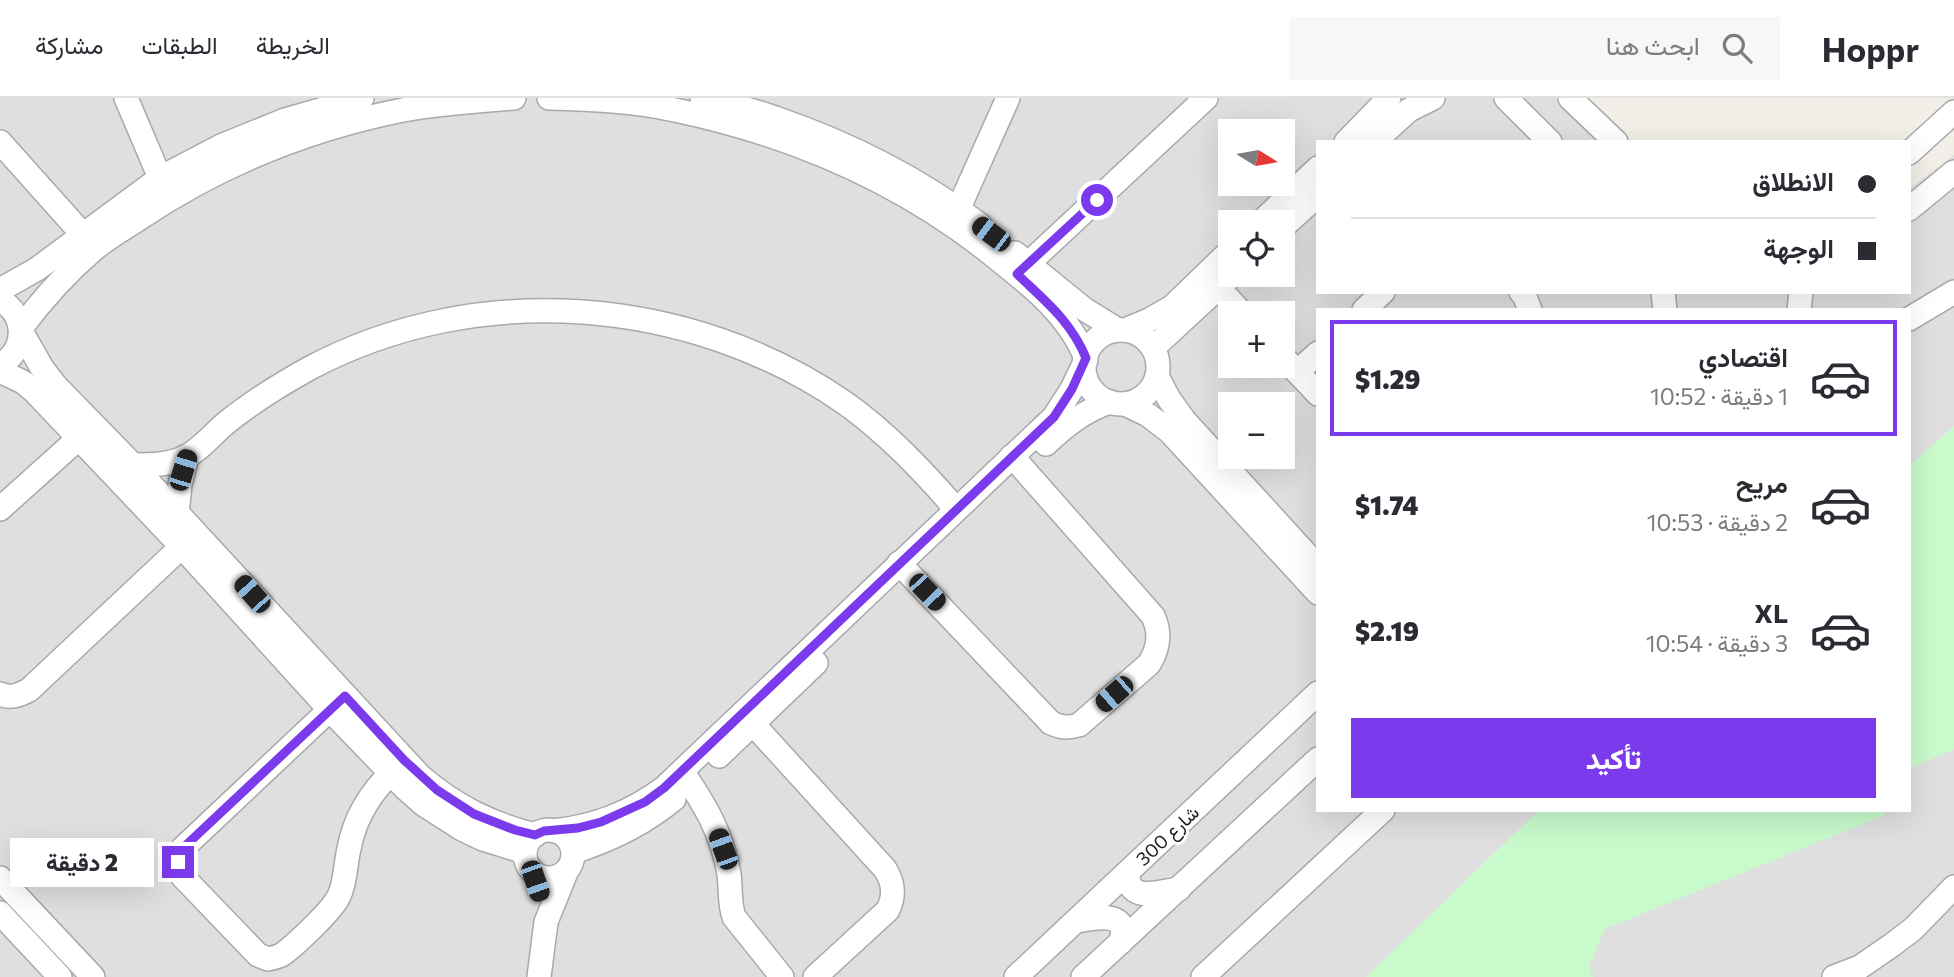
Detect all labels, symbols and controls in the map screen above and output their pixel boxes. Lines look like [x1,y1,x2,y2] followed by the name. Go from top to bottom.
[1290,17,1780,80] search box
[1822,28,1919,69] text: Hoppr
[1606,29,1700,60] text: ابحث هنا
[1718,29,1756,67] icon: search
[35,30,103,59] text: مشاركة
[141,30,218,59] text: الطبقات
[256,30,330,59] text: الخريطة
[1218,119,1295,196] north arrow
[1218,119,1295,469] map controls
[1752,165,1834,196] text: الانطلاق
[1081,184,1113,216] route start
[1218,210,1295,287] button: locate
[968,213,1015,255] car
[1763,232,1834,263] text: الوجهة
[1218,301,1295,378] button: +
[1699,341,1788,372] text: اقتصادي
[1809,347,1872,410] icon: car
[1355,363,1421,394] text: $1.29
[1650,382,1788,410] text: 1 دقيقة · 10:52
[1218,392,1295,469] button: −
[167,447,200,493] car
[1736,467,1788,498] text: مريح
[1809,473,1872,536] icon: car
[1355,489,1418,520] text: $1.74
[1647,508,1788,536] text: 2 دقيقة · 10:53
[905,570,950,614] car
[231,571,274,617] car
[1754,597,1788,628] text: XL
[1809,599,1872,662] icon: car
[1355,615,1419,646] text: $2.19
[1646,629,1788,657] text: 3 دقيقة · 10:54
[1092,672,1137,716] car
[1351,718,1876,798] button: تأكيد
[1131,800,1205,871] street label: شارع 300
[706,826,741,872] car
[10,838,154,886] callout: 2 دقيقة
[162,846,194,878] route end
[46,848,118,876] text: 2 دقيقة
[519,858,552,904] car

